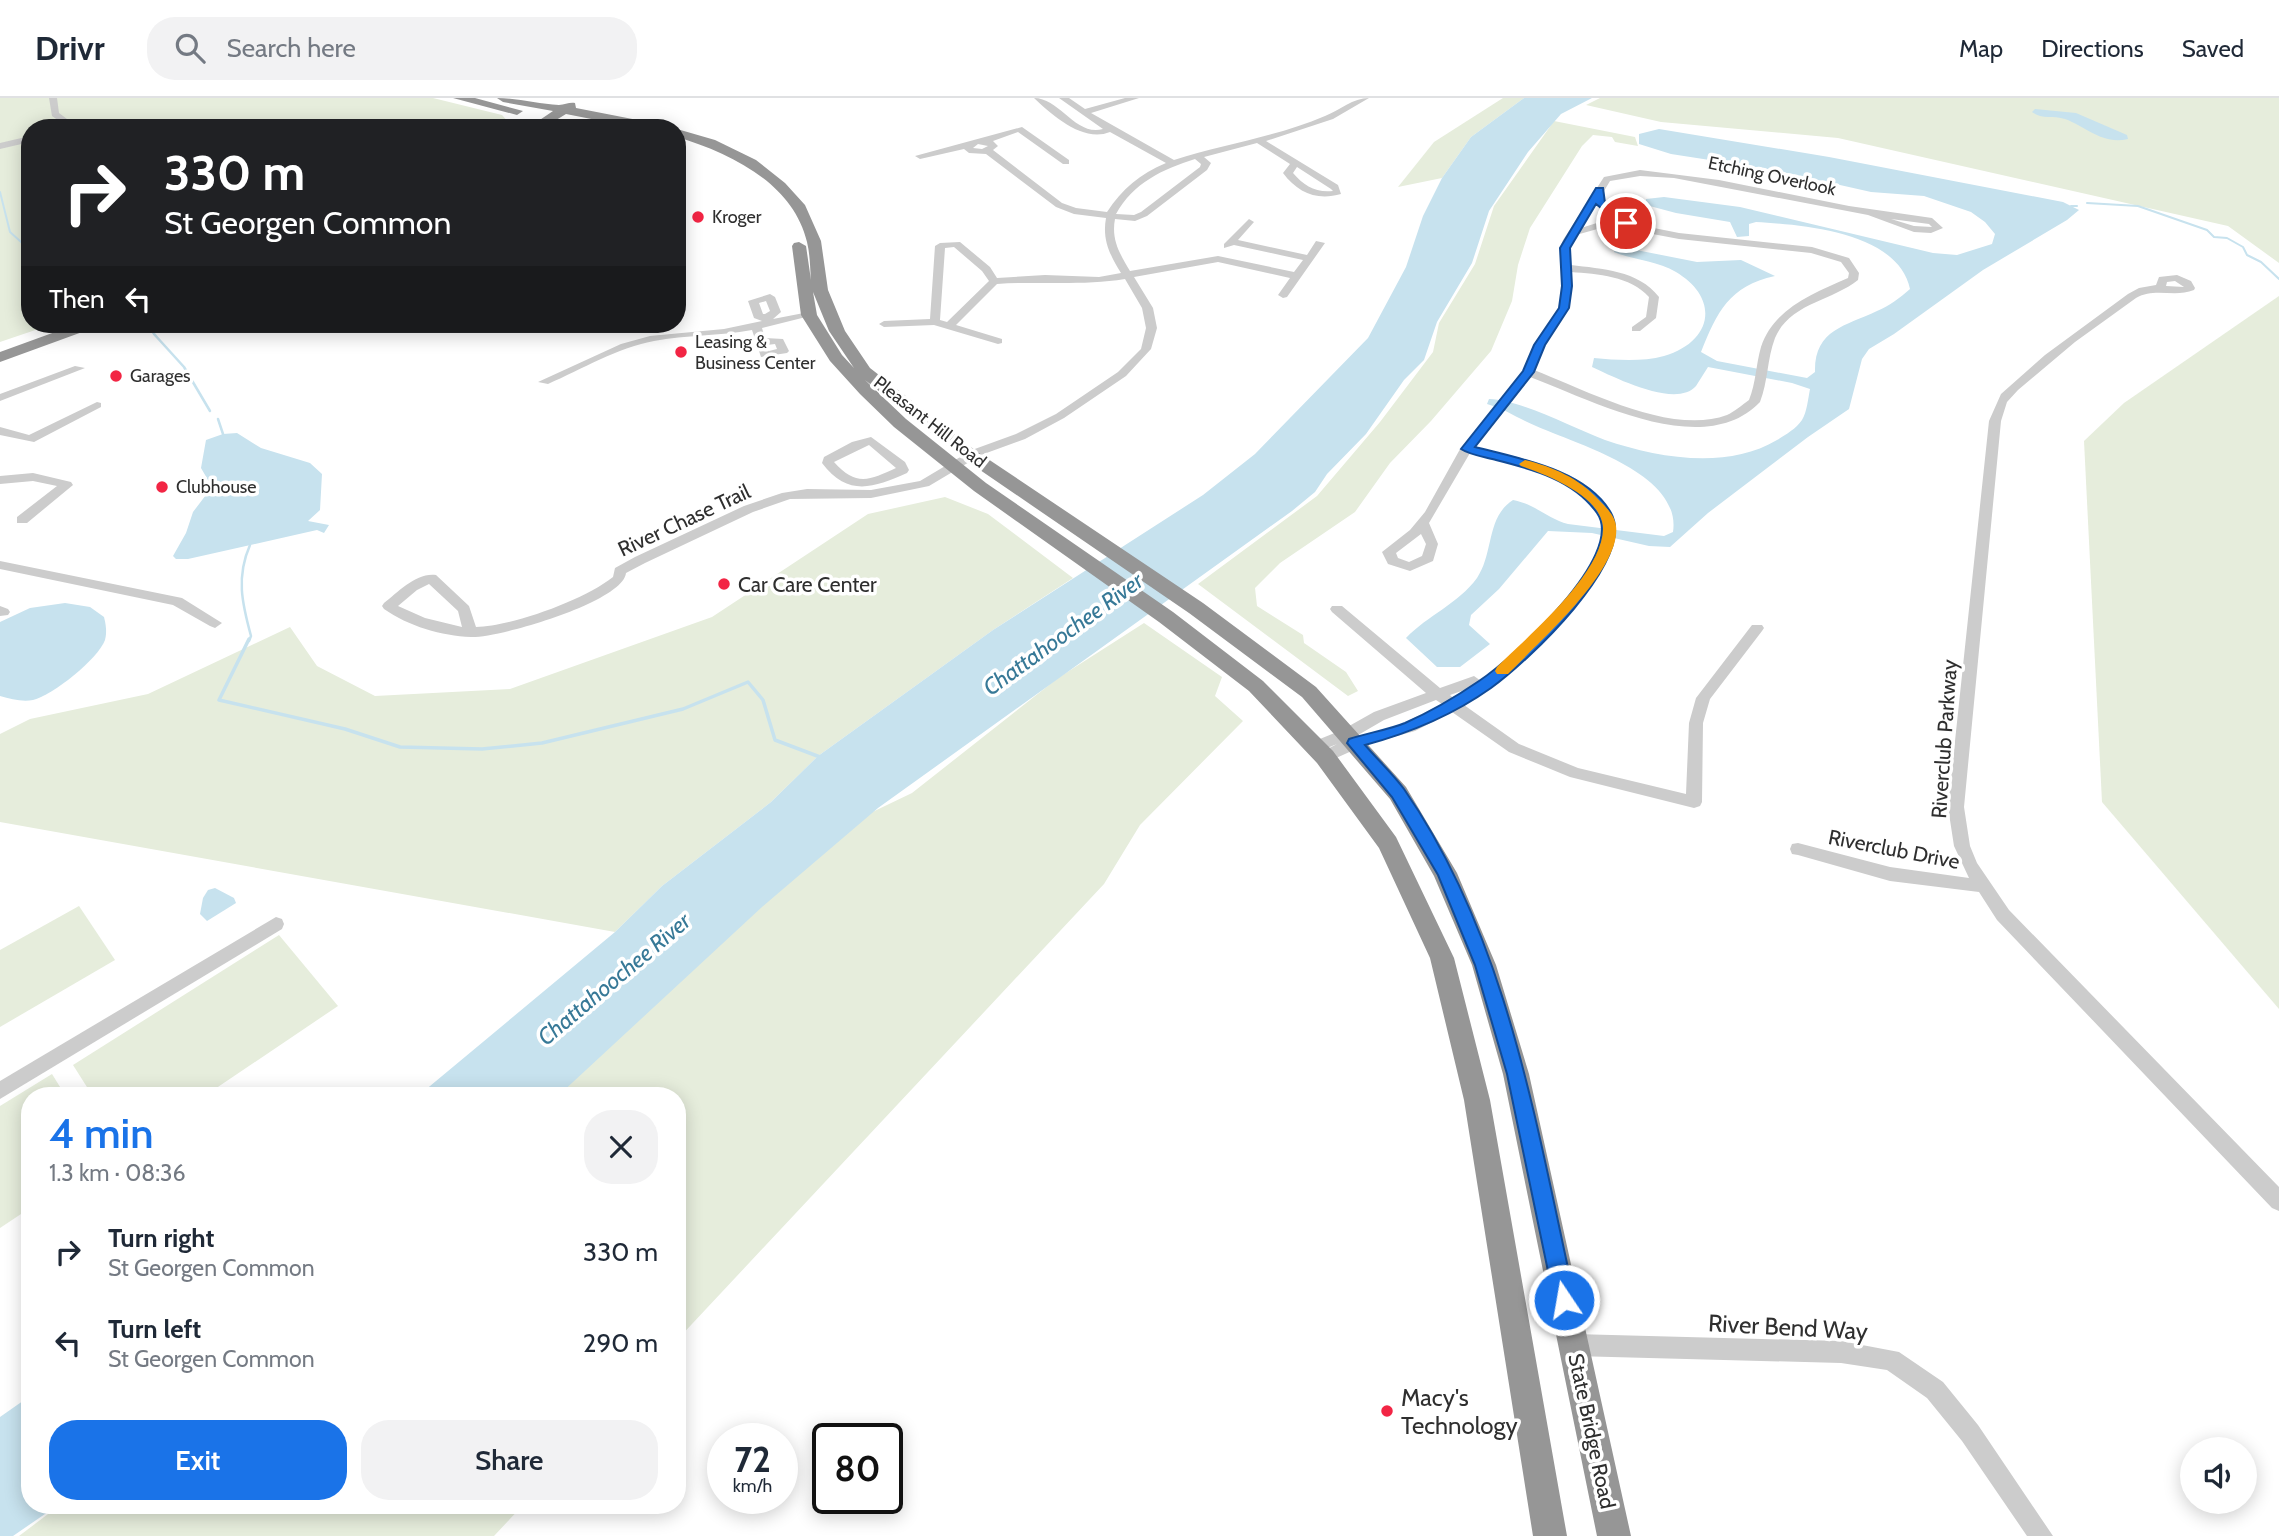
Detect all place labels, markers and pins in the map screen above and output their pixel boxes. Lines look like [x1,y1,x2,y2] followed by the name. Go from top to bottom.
[1596,193,1656,253] pin
[712,206,762,228] place label: Kroger
[690,209,706,225] marker: Kroger
[695,331,816,374] place label: Leasing & Business Center
[673,344,689,360] marker: Leasing & Business Center
[130,365,191,387] place label: Garages
[108,368,124,384] marker: Garages
[176,476,257,498] place label: Clubhouse
[154,479,170,495] marker: Clubhouse
[738,572,877,597] place label: Car Care Center
[716,576,732,592] marker: Car Care Center
[1401,1383,1518,1440] place label: Macy's Technology
[1379,1403,1395,1419] marker: Macy's Technology

